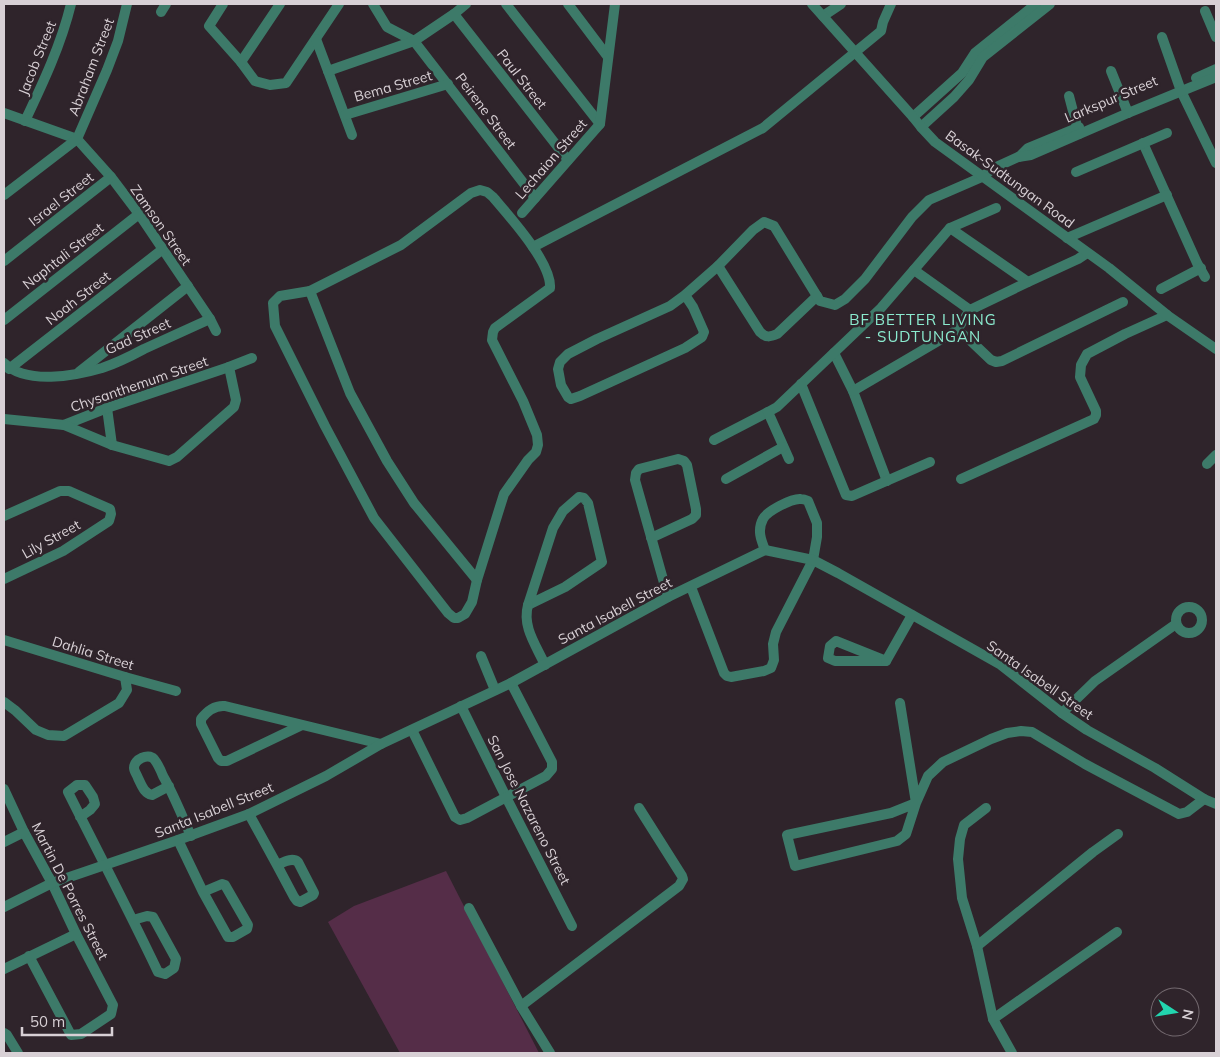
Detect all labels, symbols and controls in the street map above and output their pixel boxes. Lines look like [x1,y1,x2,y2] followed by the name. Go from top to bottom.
[64,15,118,118] street label: Abraham Street
[14,18,60,98] street label: Jacob Street
[493,45,551,113] street label: Paul Street
[352,66,434,106] street label: Bema Street
[452,69,520,153] street label: Peirene Street
[1062,71,1160,127] street label: Larkspur Street
[511,115,591,203] street label: Lechaion Street
[942,126,1078,232] street label: Basak-Sudtungan Road
[25,168,97,230] street label: Israel Street
[127,181,196,269] street label: Zamson Street
[19,219,107,293] street label: Naphtali Street
[42,267,114,329] street label: Noah Street
[849,310,997,346] district label: BF BETTER LIVING - SUDTUNGAN
[103,314,173,358] street label: Gad Street
[68,352,210,416] street label: Chysanthemum Street
[19,516,83,562] street label: Lily Street
[555,573,675,649] street label: Santa Isabell Street
[50,632,136,674] street label: Dahlia Street
[983,636,1097,724] street label: Santa Isabell Street
[483,732,575,888] street label: San Jose Nazareno Street
[152,778,276,842] street label: Santa Isabell Street
[28,819,112,963] street label: Martin De Porres Street
[1150,987,1200,1037] north arrow
[22,1004,112,1036] scale bar
[1178,1008,1198,1022] text: N
[30,1012,65,1031] text: 50 m

